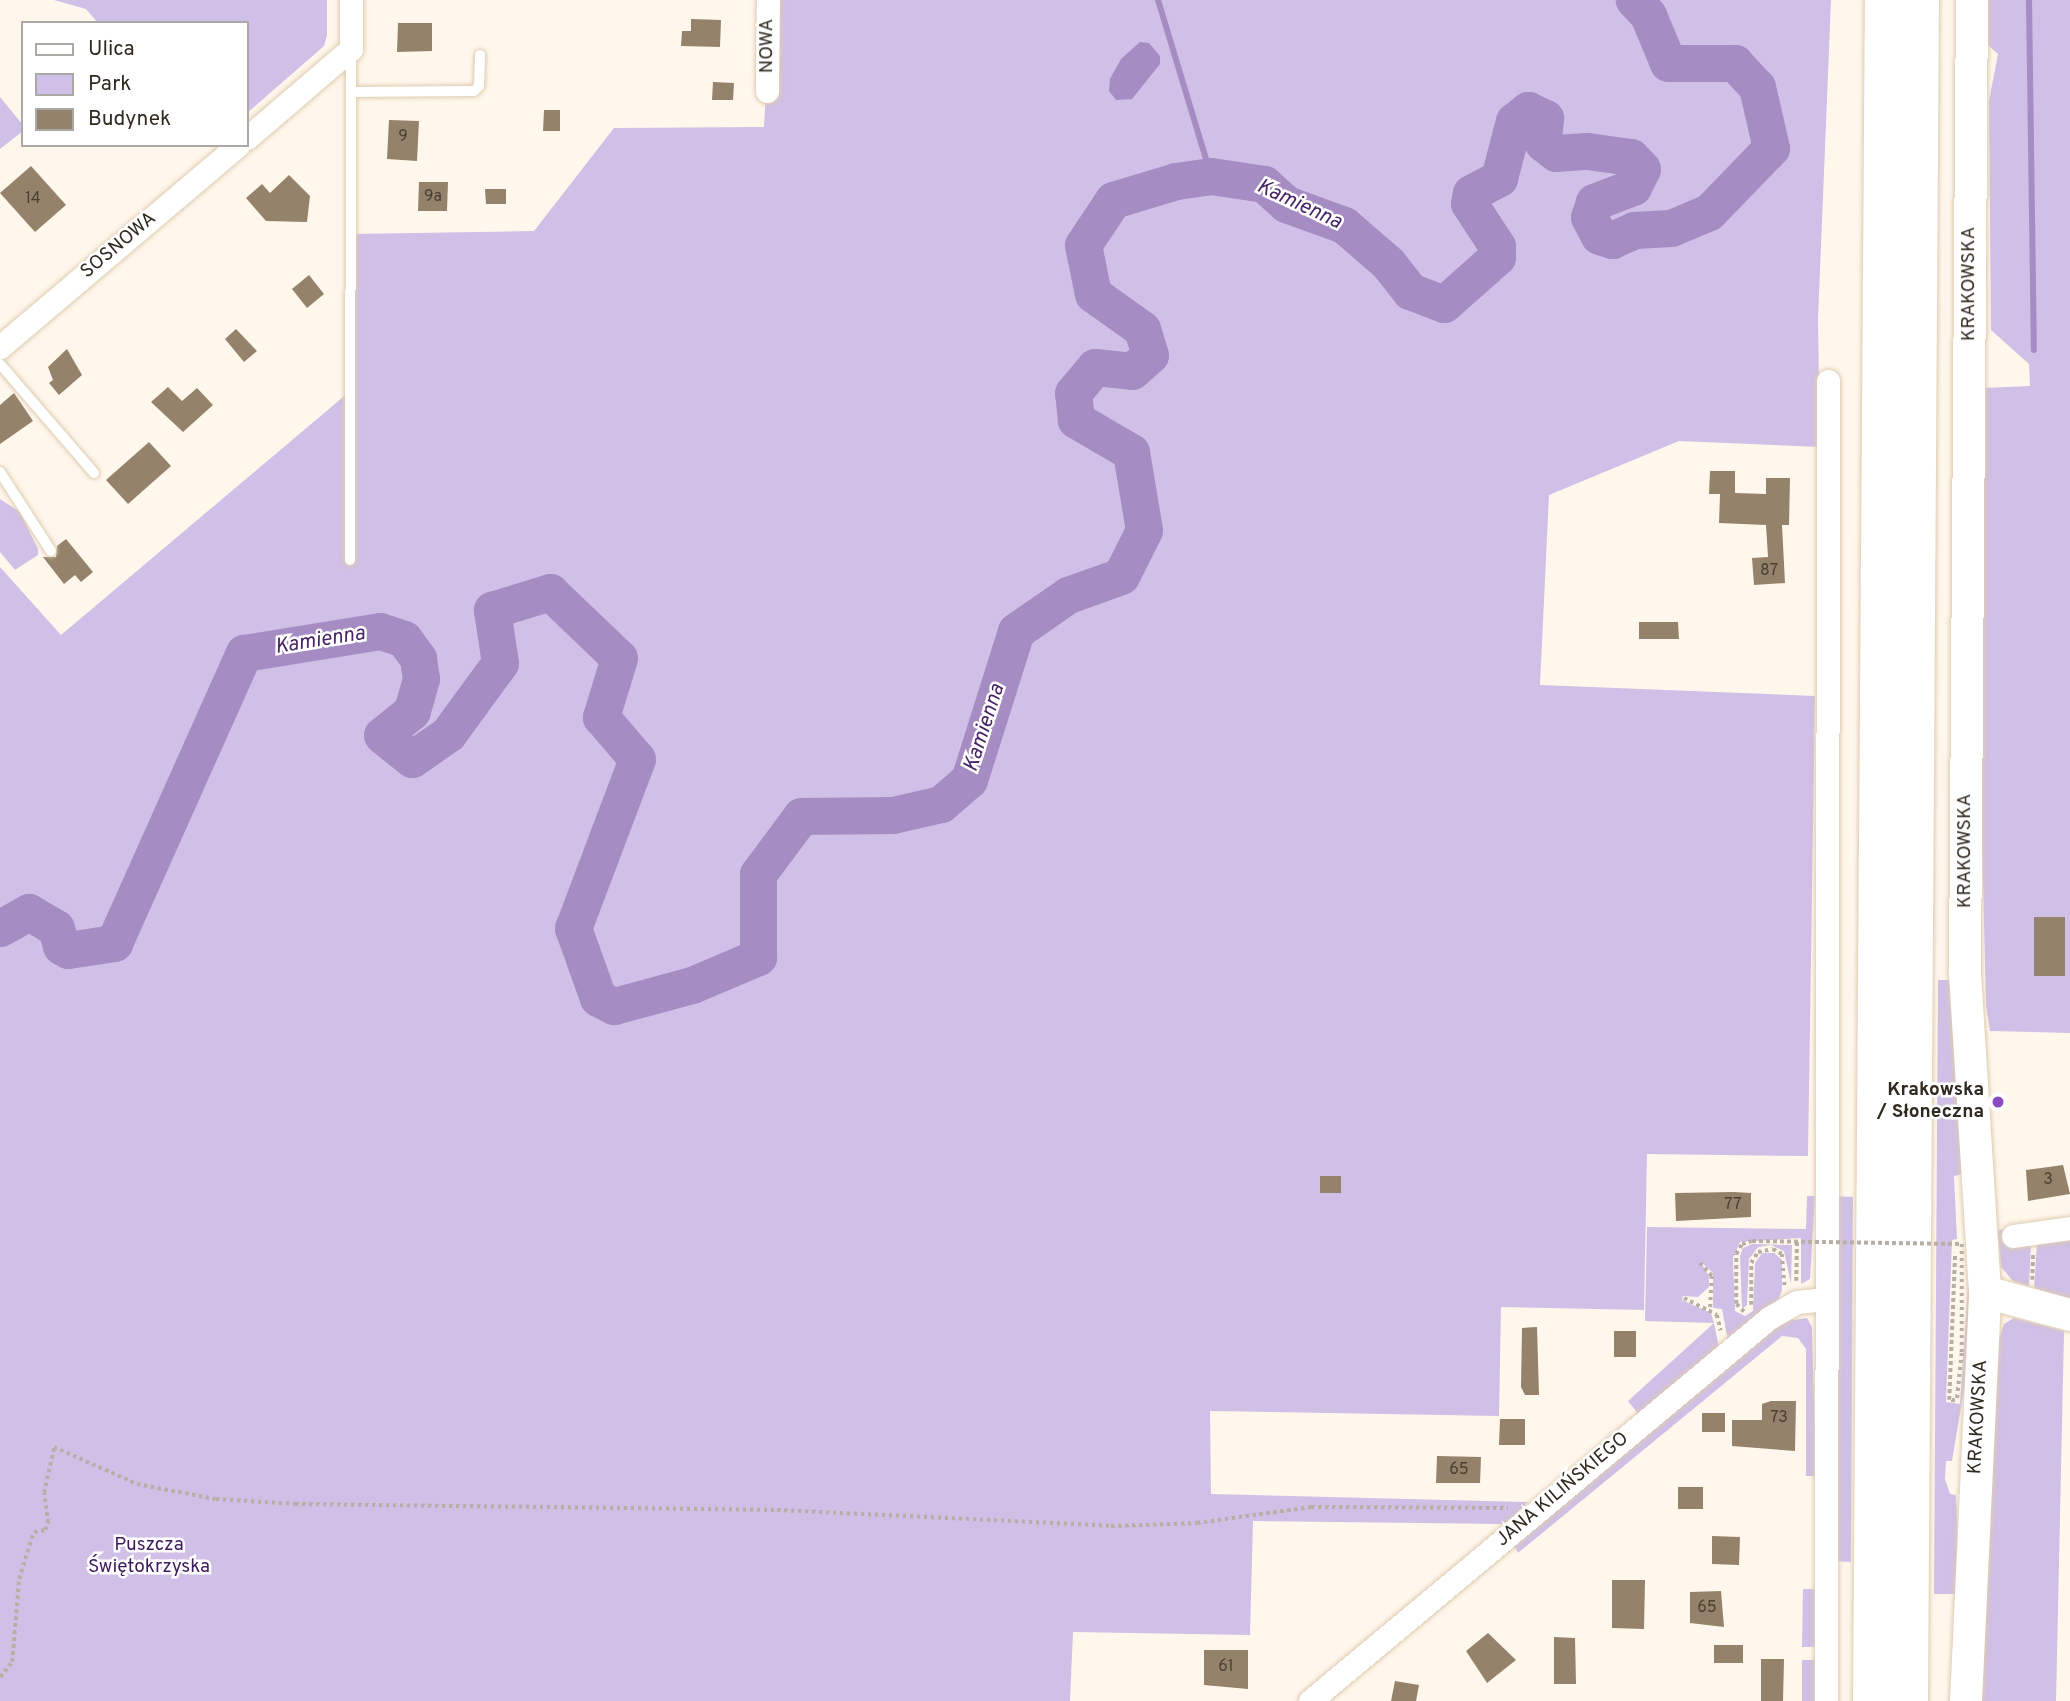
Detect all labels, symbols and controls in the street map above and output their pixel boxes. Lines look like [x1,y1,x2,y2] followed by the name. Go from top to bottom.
[757,19,779,73] street label: NOWA
[21,21,248,147] legend
[88,36,135,63] text: Ulica
[88,71,131,98] text: Park
[88,106,171,133] text: Budynek
[398,127,408,147] house number: 9
[1253,174,1345,236] water label: Kamienna
[424,187,442,207] house number: 9a
[25,189,41,209] house number: 14
[77,208,161,284] street label: SOSNOWA
[1959,227,1981,341] street label: KRAKOWSKA
[1760,561,1778,581] house number: 87
[273,621,367,661] water label: Kamienna
[959,681,1011,775] water label: Kamienna
[1955,794,1977,908] street label: KRAKOWSKA
[1877,1080,1984,1124] place label: Krakowska / Słoneczna
[1990,1094,2006,1110] marker: Krakowska / Słoneczna
[2043,1170,2053,1190] house number: 3
[1724,1195,1742,1215] house number: 77
[1965,1359,1993,1475] street label: KRAKOWSKA
[1770,1408,1788,1428] house number: 73
[1492,1428,1634,1552] street label: JANA KILIŃSKIEGO
[1449,1460,1469,1480] house number: 65
[88,1535,210,1579] park label: Puszcza Świętokrzyska
[1697,1598,1717,1618] house number: 65
[1218,1657,1234,1677] house number: 61

